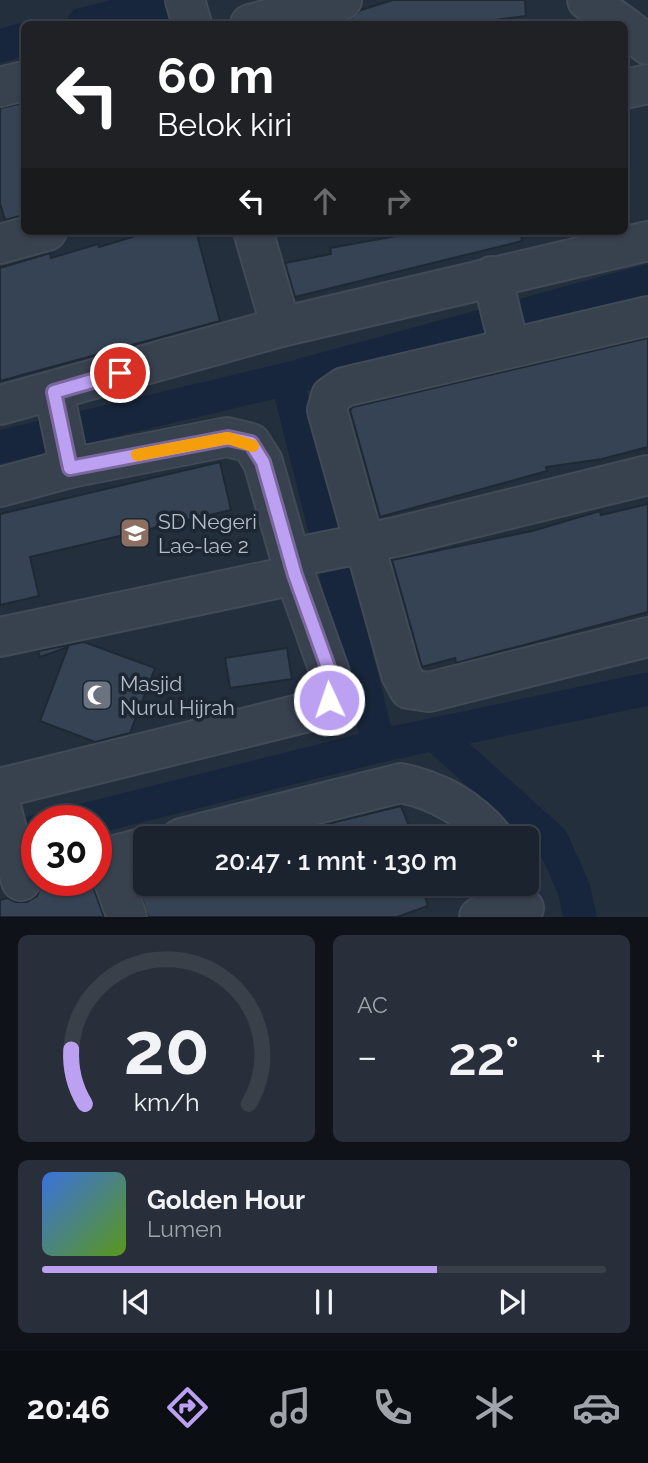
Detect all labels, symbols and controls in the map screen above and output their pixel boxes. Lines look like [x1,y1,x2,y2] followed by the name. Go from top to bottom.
[157,47,274,104] text: 60 m
[42,49,133,140] icon: left
[157,106,292,143] text: Belok kiri
[233,182,271,220] icon: left
[306,182,344,220] icon: ahead
[379,182,417,220] icon: right
[90,343,150,403] pin
[101,354,139,392] icon: arrive
[158,509,257,558] place label: SD Negeri Lae-lae 2
[118,516,152,550] school or university icon: SD Negeri Lae-lae 2
[292,663,366,737] position arrow
[120,671,235,720] place label: Masjid Nurul Hijrah
[80,678,114,712] mosque icon: Masjid Nurul Hijrah
[21,805,112,896] speed limit sign: 30
[215,846,457,876] text: 20:47 · 1 mnt · 130 m
[357,991,388,1018] text: AC
[124,1007,209,1092] text: 20
[448,1026,519,1087] text: 22°
[357,1034,377,1079] text: −
[590,1034,606,1079] text: +
[134,1087,199,1117] text: km/h
[147,1185,305,1215] text: Golden Hour
[147,1215,222,1242] text: Lumen
[117,1283,155,1321] icon: previous
[305,1283,343,1321] icon: pause
[493,1283,531,1321] icon: next
[163,1383,212,1432] icon: directions
[266,1383,315,1432] icon: music
[368,1383,417,1432] icon: phone
[470,1383,519,1432] icon: climate
[572,1383,621,1432] icon: car
[27,1389,110,1426] text: 20:46

